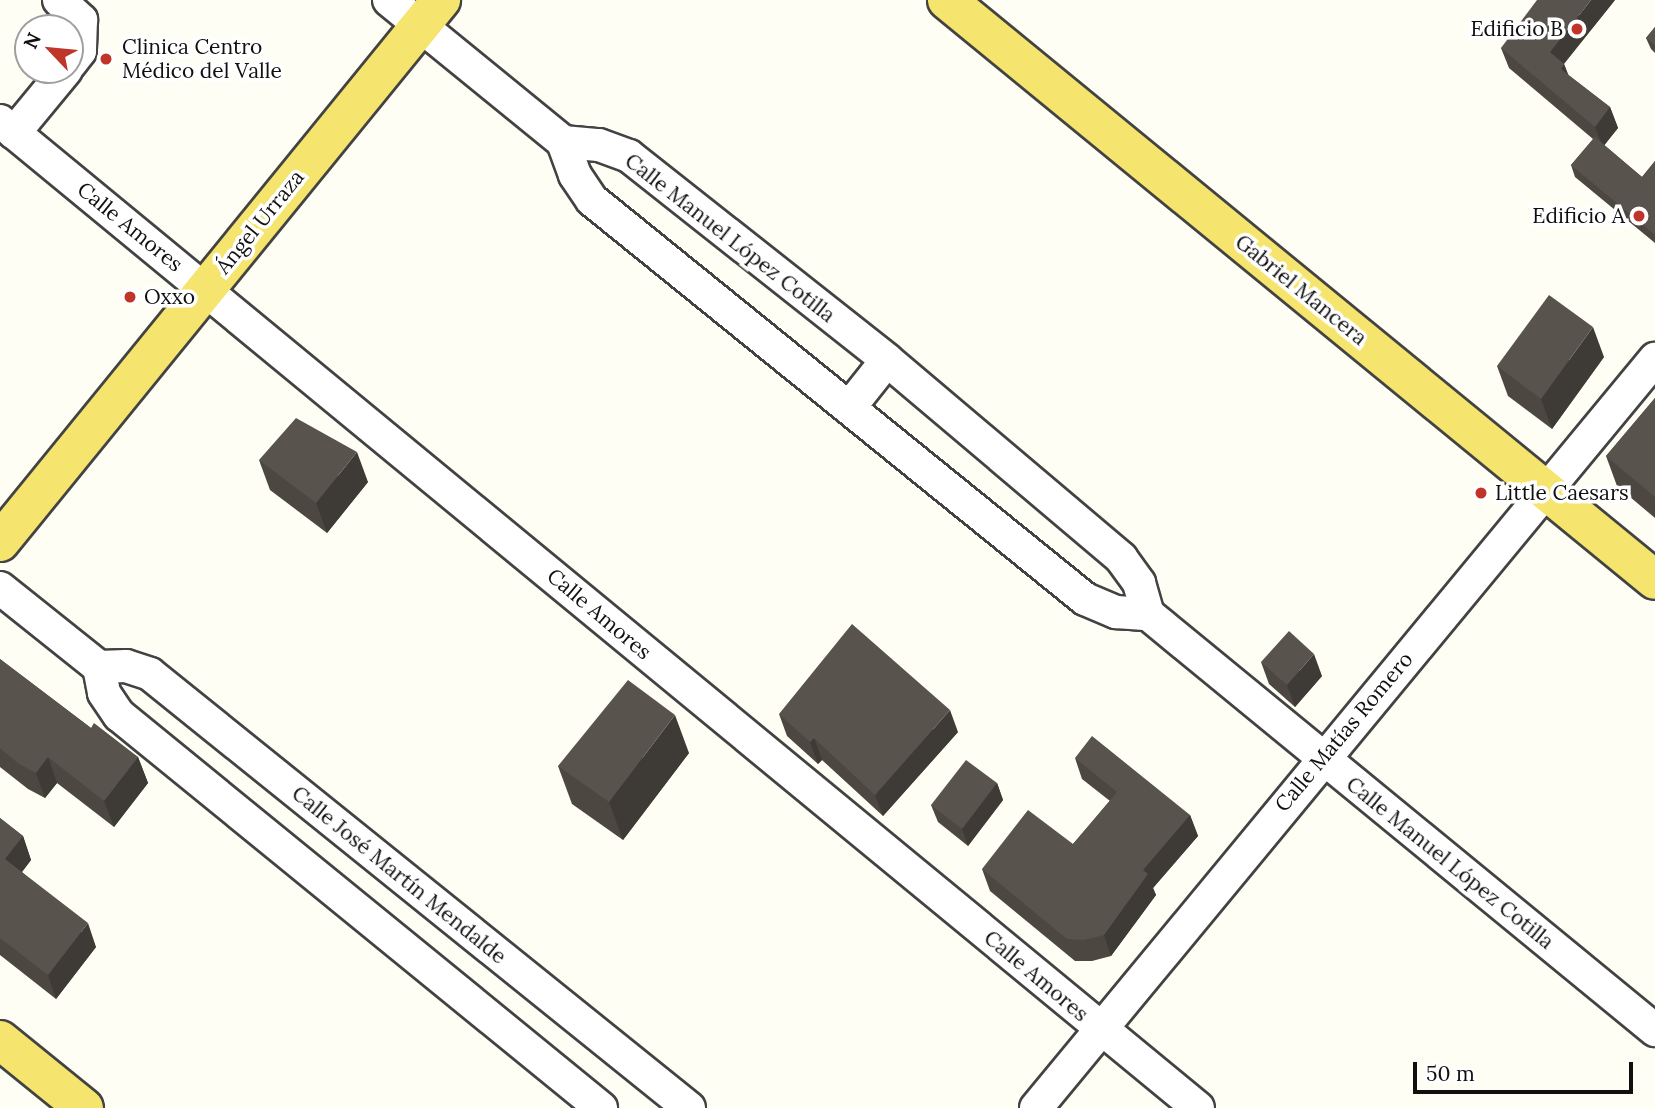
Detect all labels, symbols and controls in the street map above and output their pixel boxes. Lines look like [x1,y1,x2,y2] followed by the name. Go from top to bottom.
[14,14,84,84] north arrow
[1470,16,1563,42] place label: Edificio B
[1569,21,1585,37] marker: Edificio B
[18,29,46,53] text: N
[122,34,282,84] place label: Clinica Centro Médico del Valle
[96,49,116,69] marker: Clinica Centro Médico del Valle
[620,148,840,328] street label: Calle Manuel López Cotilla
[210,165,310,279] street label: Ángel Urraza
[72,177,188,277] street label: Calle Amores
[1532,203,1625,229] place label: Edificio A
[1631,208,1647,224] marker: Edificio A
[1230,229,1372,351] street label: Gabriel Mancera
[144,284,195,310] place label: Oxxo
[122,289,138,305] marker: Oxxo
[1495,480,1629,506] place label: Little Caesars
[1473,485,1489,501] marker: Little Caesars
[542,563,656,665] street label: Calle Amores
[1270,647,1418,817] street label: Calle Matías Romero
[1341,771,1559,955] street label: Calle Manuel López Cotilla
[287,781,511,969] street label: Calle José Martín Mendalde
[979,925,1093,1027] street label: Calle Amores
[1417,1048,1638,1092] scale bar
[1426,1060,1475,1087] text: 50 m

